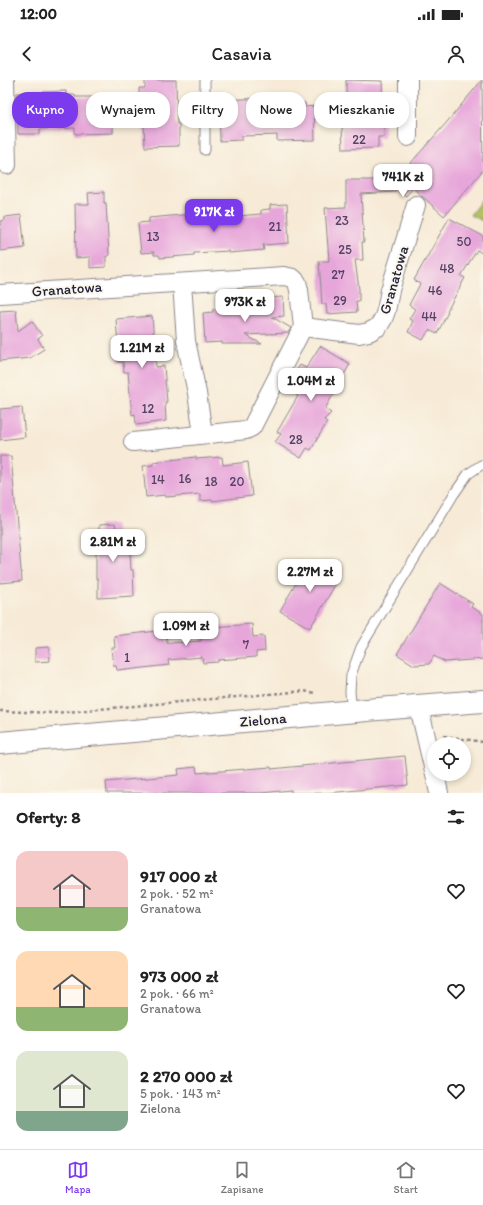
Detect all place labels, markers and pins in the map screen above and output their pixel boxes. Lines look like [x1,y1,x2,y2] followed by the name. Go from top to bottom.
[366,164,440,198] pin: 741K zł
[177,199,251,233] pin: 917K zł
[208,289,282,323] pin: 973K zł
[101,335,183,369] pin: 1.21M zł
[270,368,352,402] pin: 1.04M zł
[72,529,154,563] pin: 2.81M zł
[269,559,351,593] pin: 2.27M zł
[145,613,227,647] pin: 1.09M zł

